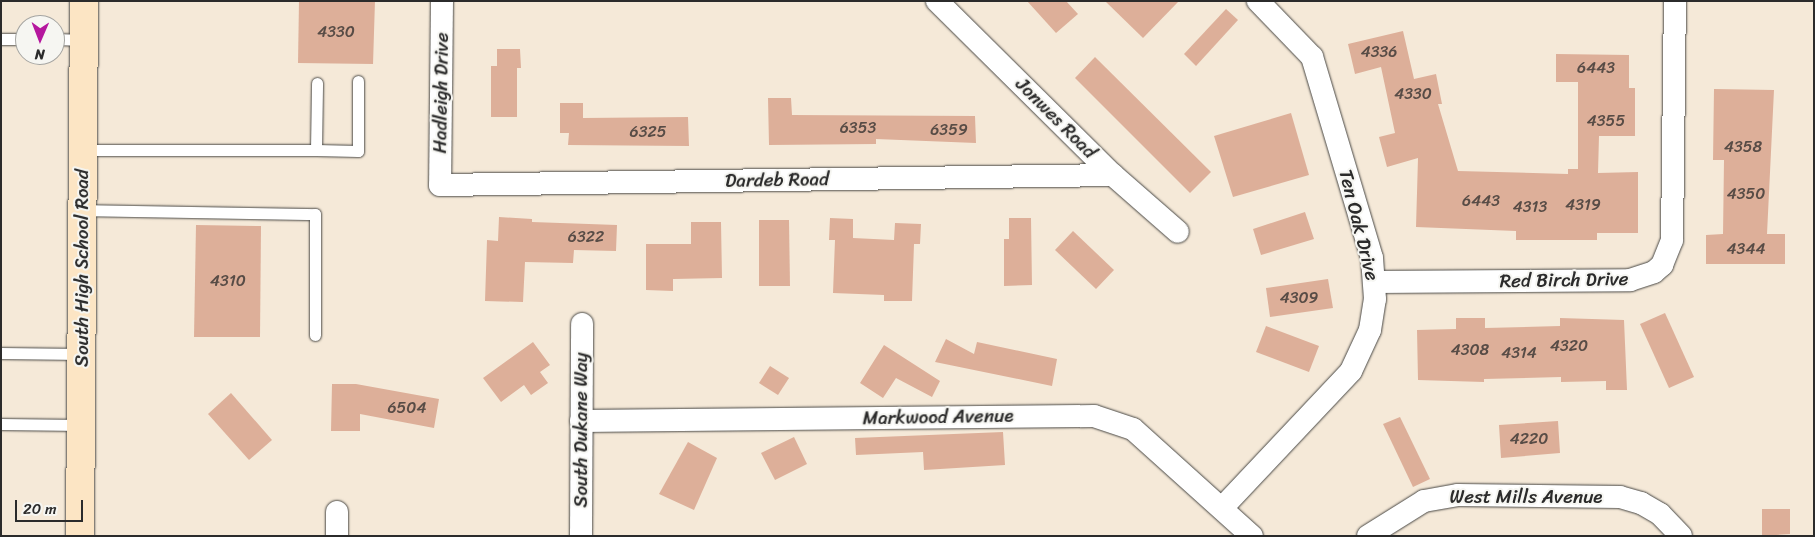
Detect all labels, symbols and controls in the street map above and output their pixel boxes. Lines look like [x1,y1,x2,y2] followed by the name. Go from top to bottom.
[15,15,65,65] north arrow
[317,22,355,42] house number: 4330
[429,32,453,154] street label: Hadleigh Drive
[35,42,45,67] text: N
[1361,42,1397,62] house number: 4336
[1577,58,1615,78] house number: 6443
[1011,73,1101,163] street label: Jonwes Road
[1394,84,1432,104] house number: 4330
[1587,111,1625,131] house number: 4355
[840,118,876,138] house number: 6353
[930,120,968,140] house number: 6359
[630,122,666,142] house number: 6325
[1724,137,1762,157] house number: 4358
[1334,167,1384,283] street label: Ten Oak Drive
[71,168,93,368] street label: South High School Road
[725,168,829,192] street label: Dardeb Road
[1727,184,1765,204] house number: 4350
[1462,191,1500,211] house number: 6443
[1565,195,1601,215] house number: 4319
[1513,197,1547,217] house number: 4313
[568,227,604,247] house number: 6322
[1727,239,1765,259] house number: 4344
[1499,267,1629,293] street label: Red Birch Drive
[210,271,246,291] house number: 4310
[1280,288,1318,308] house number: 4309
[1550,336,1588,356] house number: 4320
[1451,340,1489,360] house number: 4308
[1501,343,1537,363] house number: 4314
[570,353,592,507] street label: South Dukane Way
[388,398,426,418] house number: 6504
[862,404,1014,430] street label: Markwood Avenue
[1510,429,1548,449] house number: 4220
[1450,486,1602,508] street label: West Mills Avenue
[18,490,85,522] scale bar
[23,496,57,522] text: 20 m

